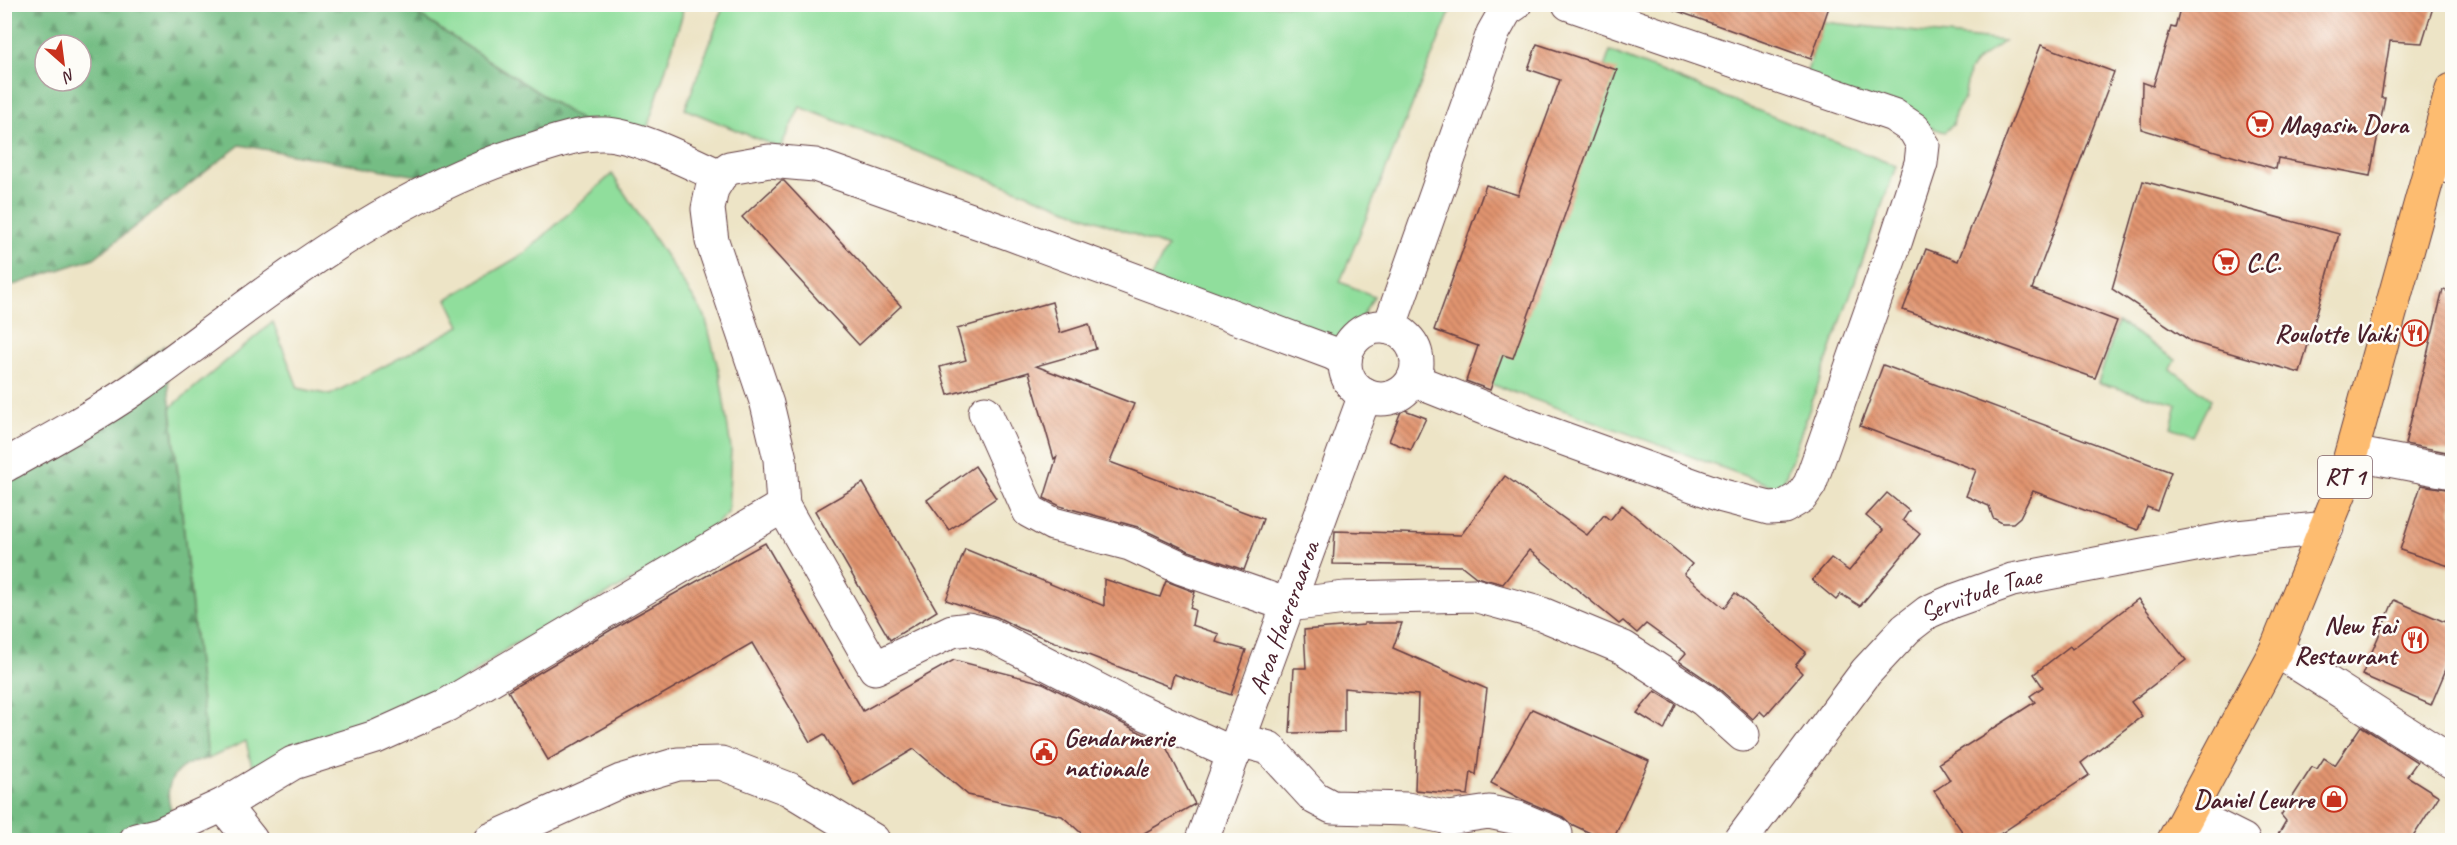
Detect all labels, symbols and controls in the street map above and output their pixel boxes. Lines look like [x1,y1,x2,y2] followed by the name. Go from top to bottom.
[33,33,93,93] north arrow
[58,64,79,88] text: N
[2280,108,2410,141] place label: Magasin Dora
[2245,109,2275,139] supermarket icon: Magasin Dora
[2246,246,2282,279] place label: C.C.
[2211,247,2241,277] supermarket icon: C.C.
[2275,317,2400,350] place label: Roulotte Vaiki
[2400,318,2430,348] restaurant icon: Roulotte Vaiki
[2318,456,2372,498] road number: RT 1
[1241,534,1328,699] street label: Aroa Haereraaroa
[1913,558,2046,630] street label: Servitude Taae
[2294,609,2400,672] place label: New Fai Restaurant
[2400,625,2430,655] restaurant icon: New Fai Restaurant
[1064,721,1177,784] place label: Gendarmerie nationale
[1029,737,1059,767] public building icon: Gendarmerie nationale
[2194,783,2316,816] place label: Daniel Leurre
[2319,784,2349,814] shop icon: Daniel Leurre

